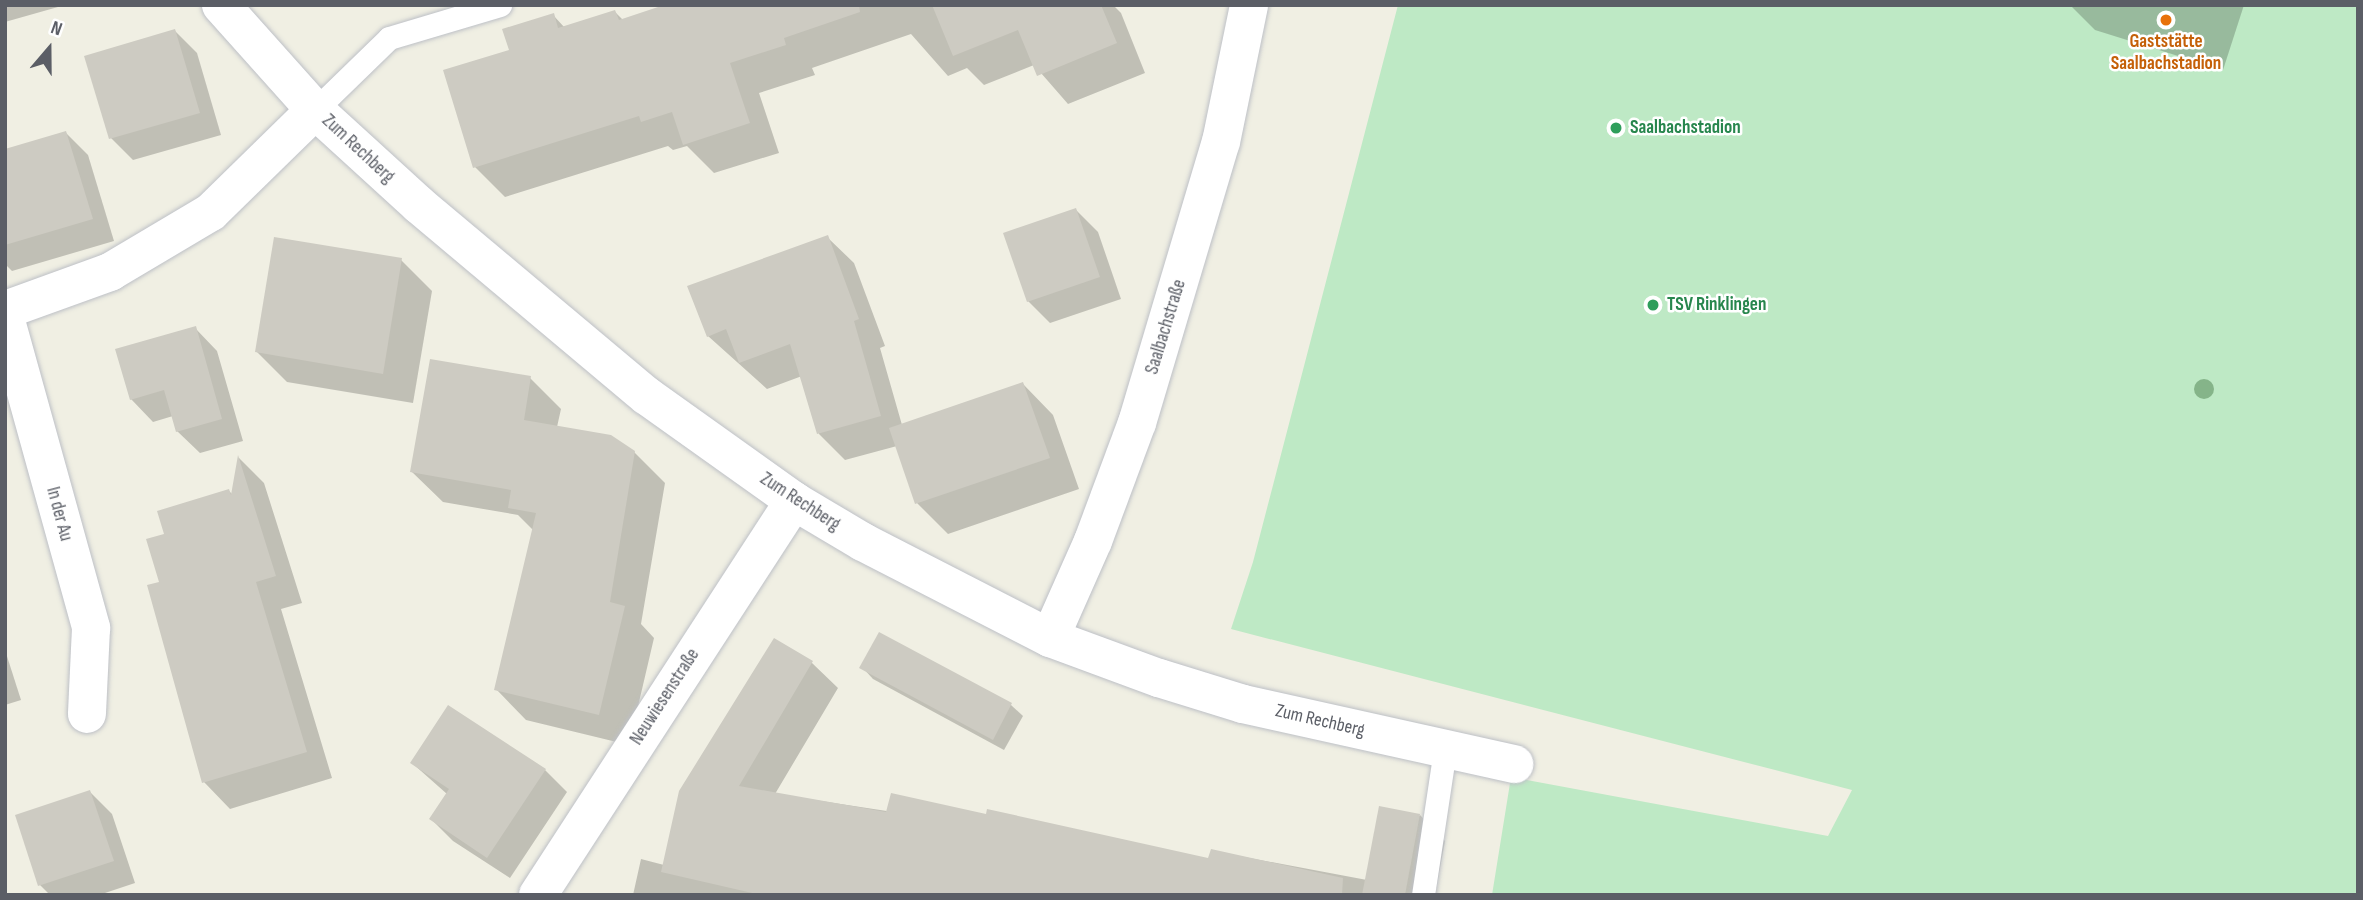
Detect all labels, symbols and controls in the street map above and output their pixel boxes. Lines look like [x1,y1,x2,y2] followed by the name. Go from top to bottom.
[2158,12,2174,28] marker: Gaststätte Saalbachstadion
[14,14,84,84] north arrow
[48,16,65,41] text: N
[2111,31,2221,75] place label: Gaststätte Saalbachstadion
[317,110,399,188] street label: Zum Rechberg
[1630,117,1741,139] place label: Saalbachstadion
[1608,120,1624,136] marker: Saalbachstadion
[1141,277,1191,377] street label: Saalbachstraße
[1667,294,1766,316] place label: TSV Rinklingen
[1645,297,1661,313] marker: TSV Rinklingen
[756,468,844,536] street label: Zum Rechberg
[41,484,77,544] street label: In der Au
[625,645,705,749] street label: Neuwiesenstraße
[1273,700,1367,742] street label: Zum Rechberg

